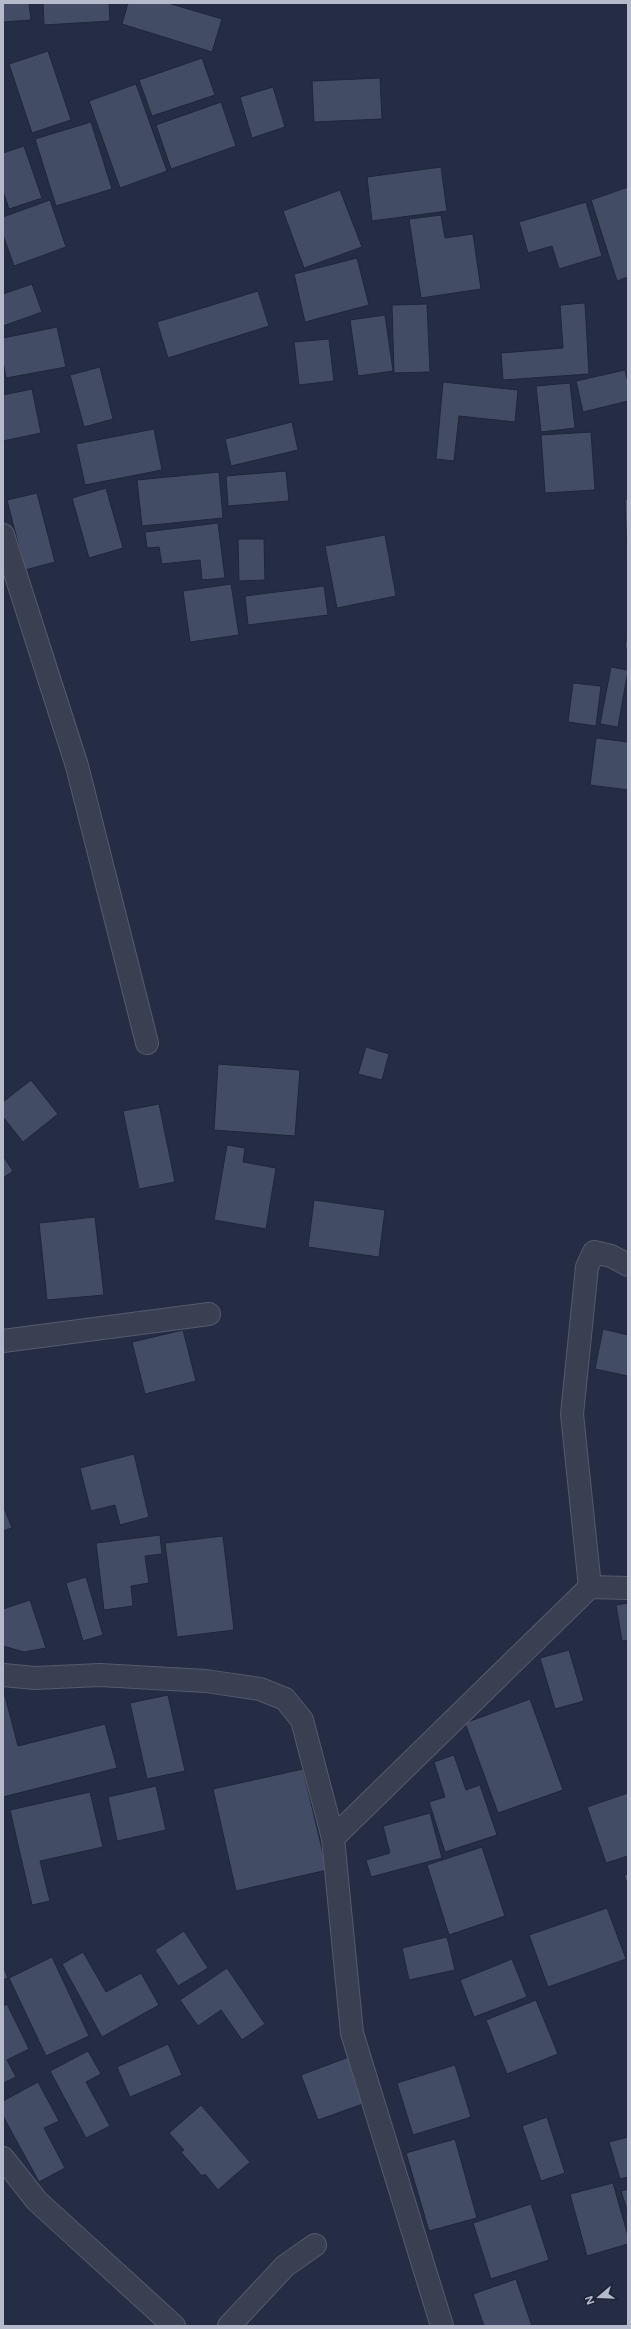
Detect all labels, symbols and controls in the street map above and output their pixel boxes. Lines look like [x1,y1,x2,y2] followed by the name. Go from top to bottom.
[579,2277,619,2317] north arrow
[582,2294,598,2306] text: N

